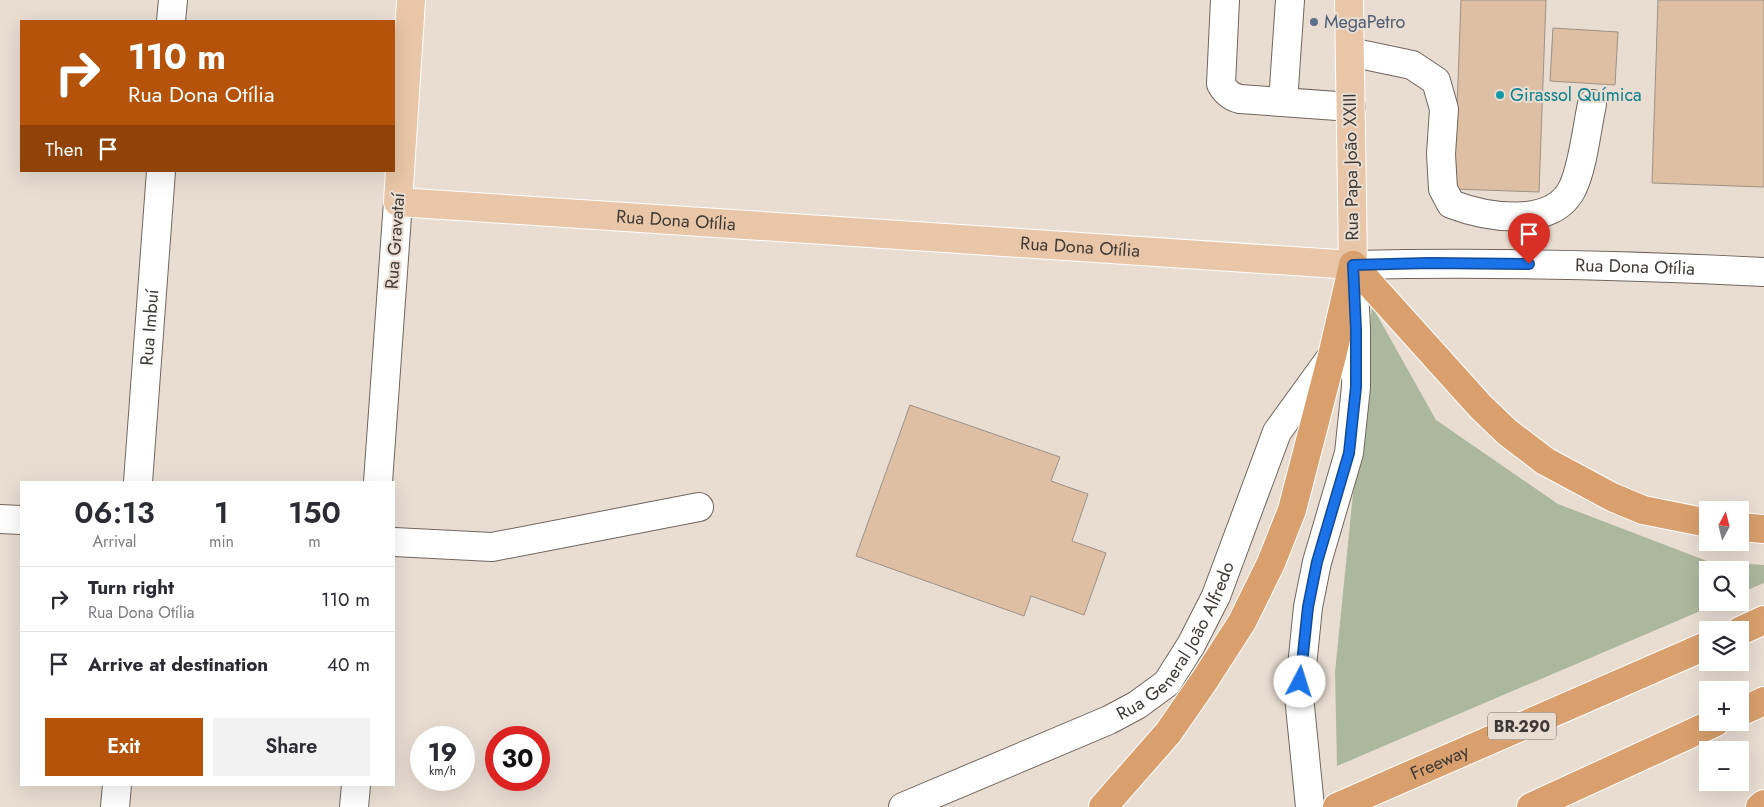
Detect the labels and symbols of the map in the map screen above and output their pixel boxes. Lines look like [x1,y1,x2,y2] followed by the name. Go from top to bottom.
[1324,9,1406,35] place label: MegaPetro
[1308,16,1320,28] marker: MegaPetro
[1510,82,1642,108] place label: Girassol Química
[1494,89,1506,101] marker: Girassol Química
[1337,93,1365,241] street label: Rua Papa João XXIII
[379,191,411,290] street label: Rua Gravataí
[615,203,737,237] street label: Rua Dona Otília
[1508,213,1550,264] pin
[1019,230,1141,264] street label: Rua Dona Otília
[1575,252,1696,282] street label: Rua Dona Otília
[134,287,165,367] street label: Rua Imbuí
[1699,501,1749,551] north arrow
[1112,558,1241,727] street label: Rua General João Alfredo
[1273,655,1325,707] position arrow
[1488,712,1556,739] road number: BR-290
[485,726,550,791] speed limit sign: 30
[1406,738,1473,786] street label: Freeway

